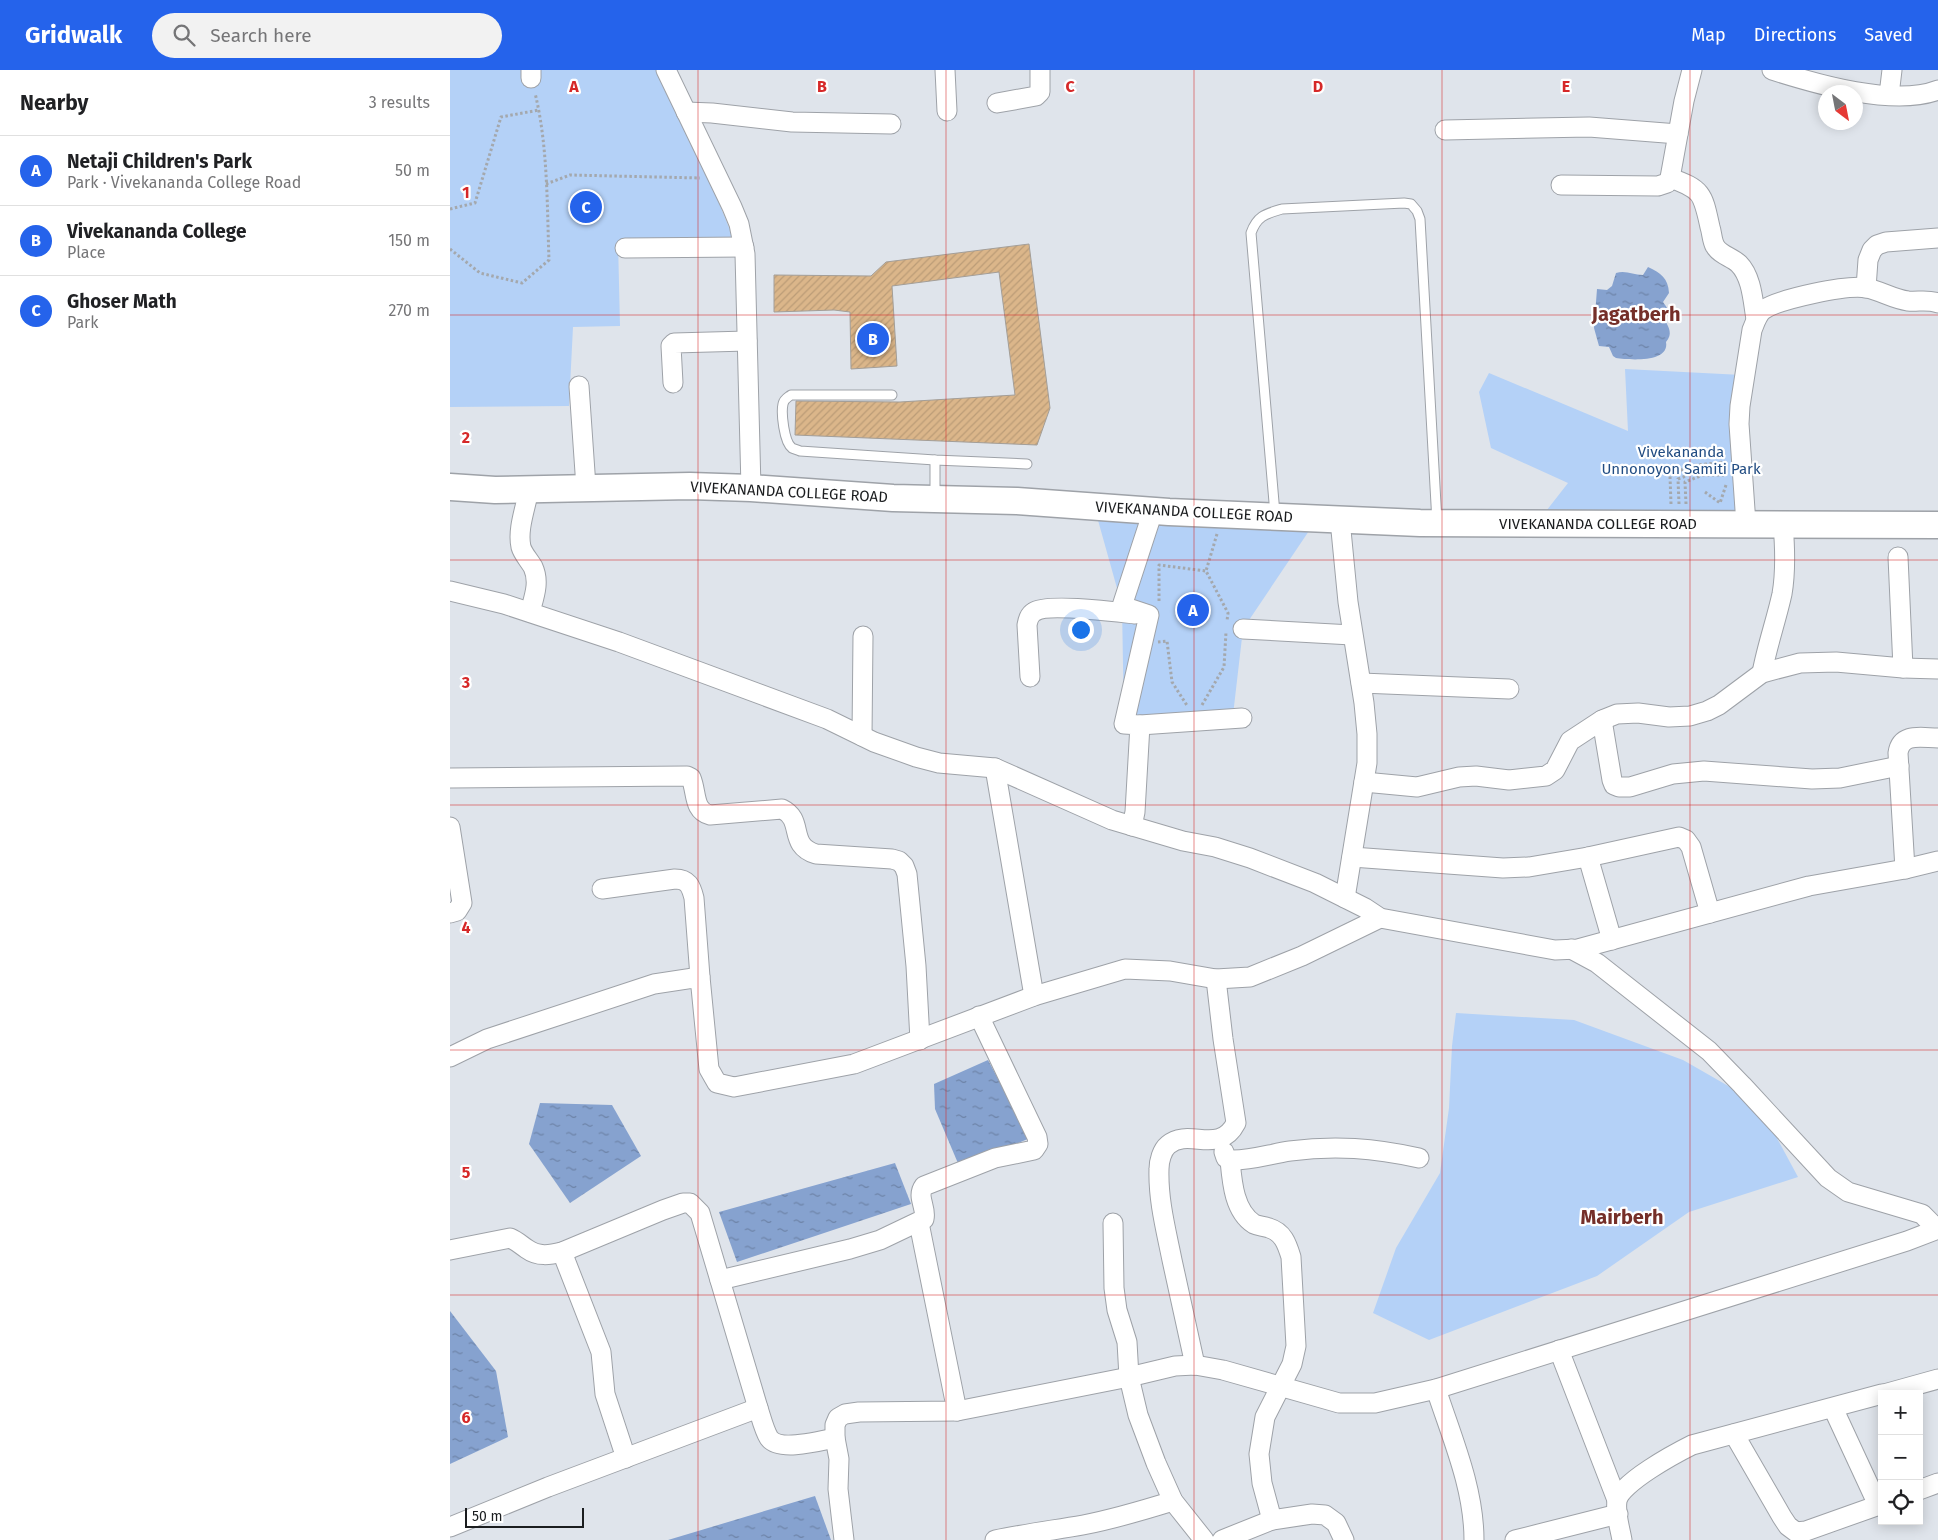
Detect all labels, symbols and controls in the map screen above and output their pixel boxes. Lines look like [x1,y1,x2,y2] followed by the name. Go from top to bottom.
[152,13,502,58] search box
[25,21,122,49] text: Gridwalk
[170,21,198,49] icon: search
[210,24,312,47] text: Search here
[1691,24,1726,46] text: Map
[1754,24,1836,46] text: Directions
[1864,24,1913,46] text: Saved
[568,77,579,96] text: A
[817,77,827,96] text: B
[1065,77,1075,96] text: C
[1313,77,1323,96] text: D
[1562,77,1570,96] text: E
[1818,85,1863,130] north arrow
[20,90,88,116] text: Nearby
[369,93,430,112] text: 3 results
[67,150,252,173] text: Netaji Children's Park
[31,161,41,180] text: A
[395,161,430,180] text: 50 m
[67,173,301,192] text: Park · Vivekananda College Road
[462,183,470,202] text: 1
[570,188,602,226] pin: C
[67,220,246,243] text: Vivekananda College
[31,231,41,250] text: B
[388,231,430,250] text: 150 m
[67,243,106,262] text: Place
[67,290,177,313] text: Ghoser Math
[31,301,41,320] text: C
[388,301,430,320] text: 270 m
[1591,302,1680,326] district label: Jagatberh
[67,313,99,332] text: Park
[857,320,889,358] pin: B
[462,428,470,447] text: 2
[1601,443,1761,478] park label: Vivekananda Unnonoyon Samiti Park
[690,478,888,506] street label: VIVEKANANDA COLLEGE ROAD
[1095,498,1293,526] street label: VIVEKANANDA COLLEGE ROAD
[1499,515,1697,533] street label: VIVEKANANDA COLLEGE ROAD
[1177,591,1209,629] pin: A
[1068,617,1094,643] your location
[461,673,470,692] text: 3
[461,918,471,937] text: 4
[462,1163,471,1182] text: 5
[1581,1205,1663,1229] district label: Mairberh
[1878,1390,1923,1525] map controls
[1878,1390,1923,1435] button: +
[461,1408,471,1427] text: 6
[1878,1435,1923,1480] button: −
[1878,1480,1923,1525] button: locate
[465,1505,584,1528] scale bar
[472,1508,503,1525] text: 50 m

